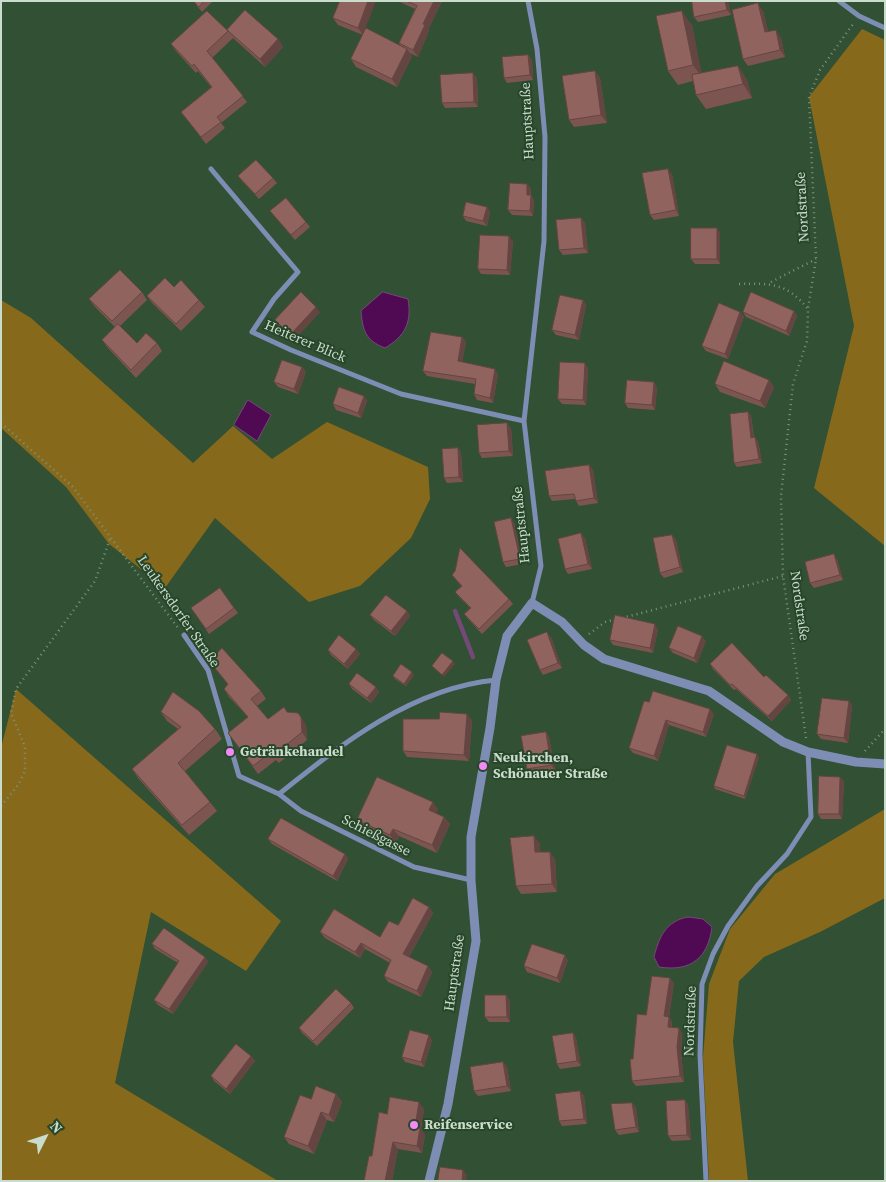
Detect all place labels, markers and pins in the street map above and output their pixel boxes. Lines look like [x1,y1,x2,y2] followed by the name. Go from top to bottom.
[240,744,344,760] place label: Getränkehandel
[224,746,236,758] marker: Getränkehandel
[493,750,608,782] place label: Neukirchen, Schönauer Straße
[477,760,489,772] marker: Neukirchen, Schönauer Straße
[424,1117,512,1133] place label: Reifenservice
[408,1119,420,1131] marker: Reifenservice

